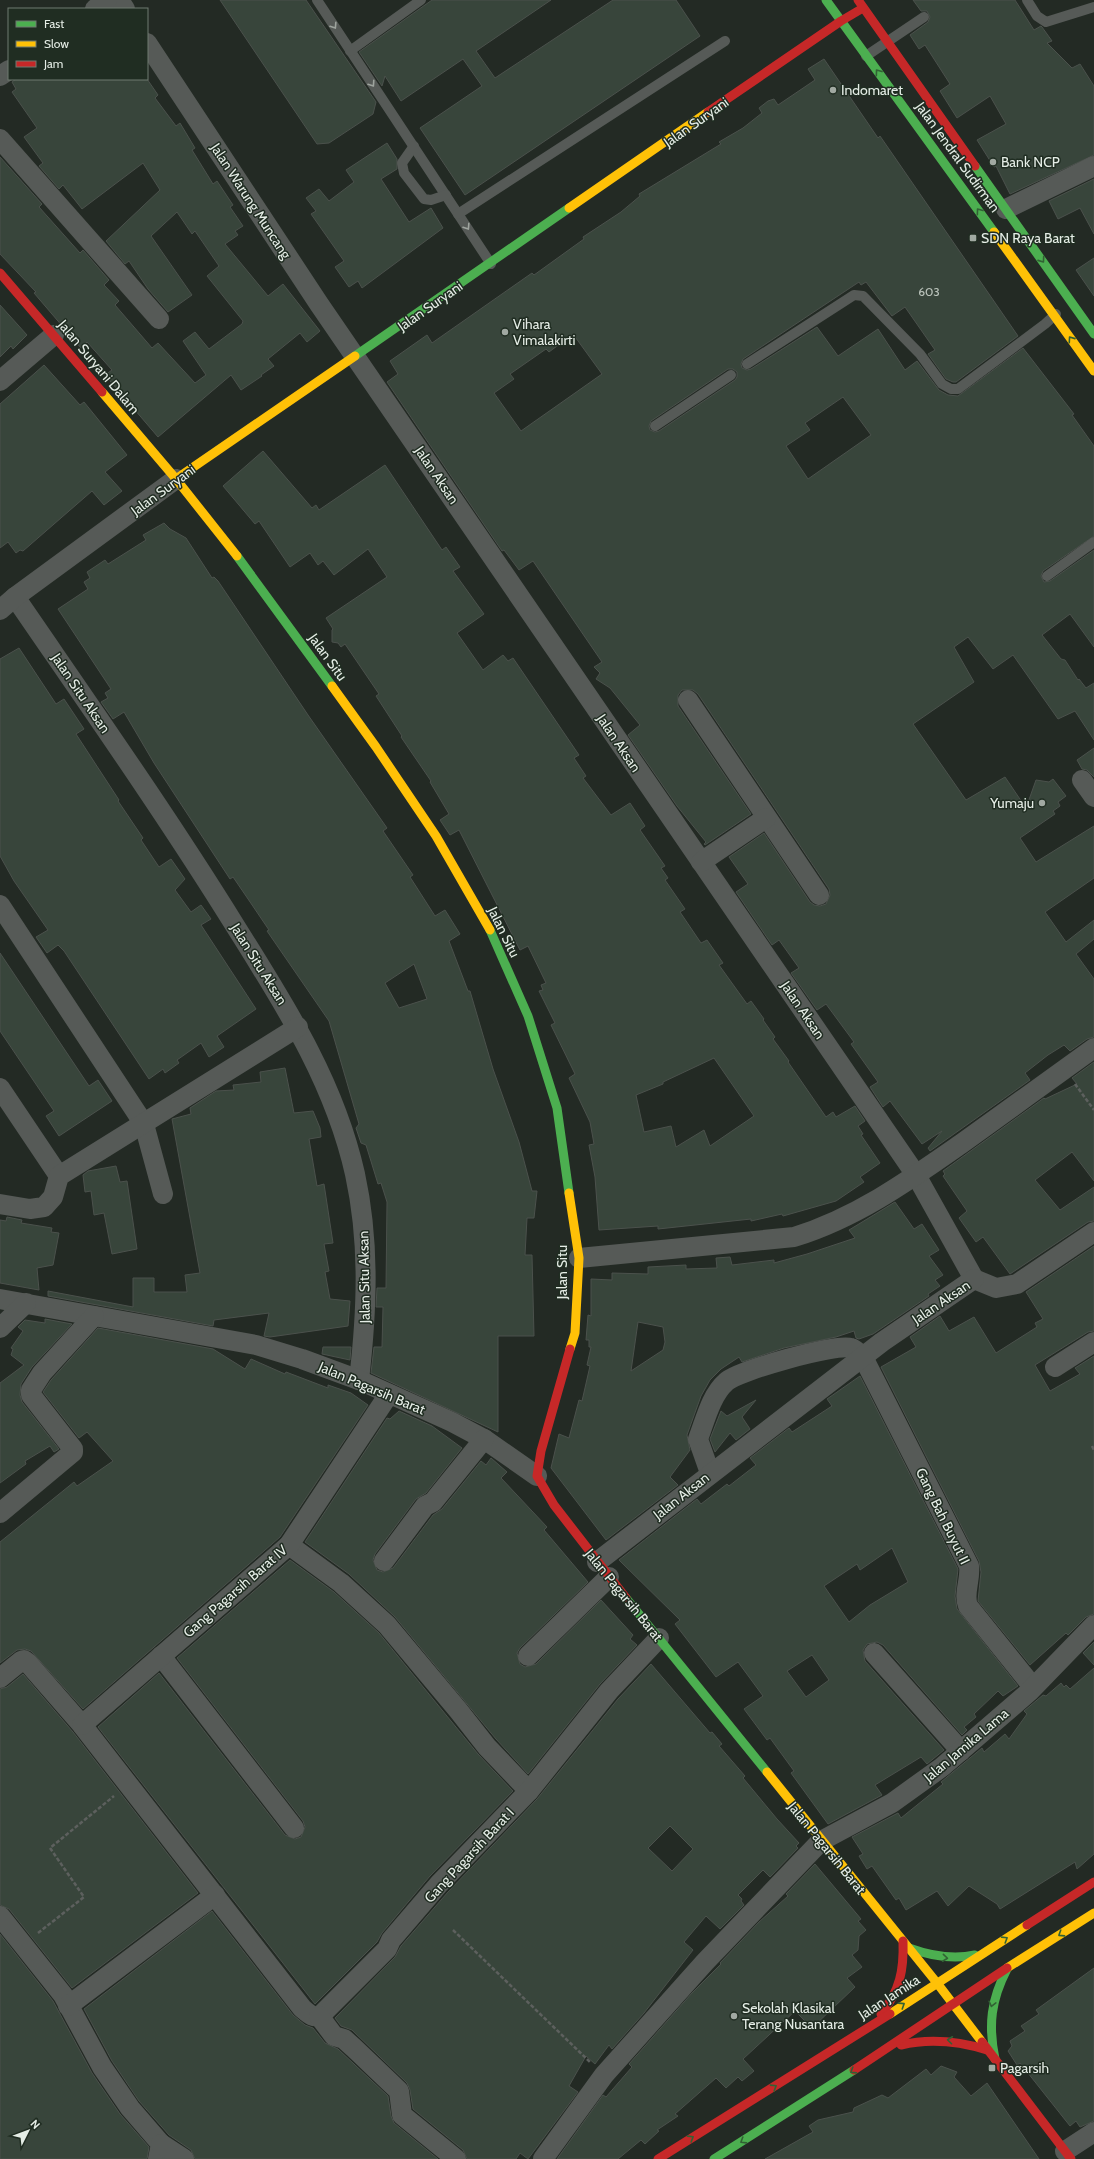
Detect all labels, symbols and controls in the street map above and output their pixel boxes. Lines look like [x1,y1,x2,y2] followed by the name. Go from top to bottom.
[8,8,148,80] legend
[44,16,64,31] text: Fast
[329,22,336,29] one-way arrow
[44,36,69,51] text: Slow
[43,56,63,71] text: Jam
[876,69,883,76] one-way arrow
[367,79,374,86] one-way arrow
[841,81,903,99] place label: Indomaret
[828,85,838,95] marker: Indomaret
[659,93,732,152] street label: Jalan Suryani
[911,97,1004,216] street label: Jalan Jendral Sudirman
[206,139,296,263] street label: Jalan Warung Muncang
[1001,153,1060,171] place label: Bank NCP
[988,157,998,167] marker: Bank NCP
[977,208,984,215] one-way arrow
[462,223,470,230] one-way arrow
[981,229,1075,247] place label: SDN Raya Barat
[968,233,978,243] marker: SDN Raya Barat
[1037,256,1044,263] one-way arrow
[393,277,466,336] street label: Jalan Suryani
[918,284,940,299] house number: 603
[54,315,144,418] street label: Jalan Suryani Dalam
[513,315,576,349] place label: Vihara Vimalakirti
[500,327,510,337] marker: Vihara Vimalakirti
[1069,336,1076,343] one-way arrow
[410,442,463,508] street label: Jalan Aksan
[126,461,199,520] street label: Jalan Suryani
[304,629,351,684] street label: Jalan Situ
[47,649,114,737] street label: Jalan Situ Aksan
[592,710,645,776] street label: Jalan Aksan
[989,794,1034,812] place label: Yumaju
[1037,798,1047,808] marker: Yumaju
[484,903,524,960] street label: Jalan Situ
[226,919,291,1008] street label: Jalan Situ Aksan
[776,977,829,1043] street label: Jalan Aksan
[354,1230,374,1324] street label: Jalan Situ Aksan
[553,1245,571,1300] street label: Jalan Situ
[908,1276,974,1329] street label: Jalan Aksan
[315,1357,428,1419] street label: Jalan Pagarsih Barat
[912,1465,974,1567] street label: Gang Bah Buyut II
[649,1468,713,1524] street label: Jalan Aksan
[179,1541,291,1641] street label: Gang Pagarsih Barat IV
[581,1544,667,1645] street label: Jalan Pagarsih Barat
[919,1704,1012,1786] street label: Jalan Jamika Lama
[784,1797,870,1898] street label: Jalan Pagarsih Barat
[420,1804,518,1906] street label: Gang Pagarsih Barat I
[1058,1929,1065,1936] one-way arrow
[1001,1936,1008,1944] one-way arrow
[942,1953,948,1962] one-way arrow
[854,1970,923,2024] street label: Jalan Jamika
[742,1999,845,2033] place label: Sekolah Klasikal Terang Nusantara
[988,2000,997,2007] one-way arrow
[898,2003,905,2010] one-way arrow
[729,2011,739,2021] marker: Sekolah Klasikal Terang Nusantara
[947,2036,953,2045] one-way arrow
[1000,2059,1049,2077] place label: Pagarsih
[987,2063,997,2073] marker: Pagarsih
[850,2067,857,2074] one-way arrow
[770,2084,777,2091] one-way arrow
[8,2111,48,2151] north arrow
[28,2117,43,2132] text: N
[687,2136,694,2143] one-way arrow
[740,2136,747,2143] one-way arrow

